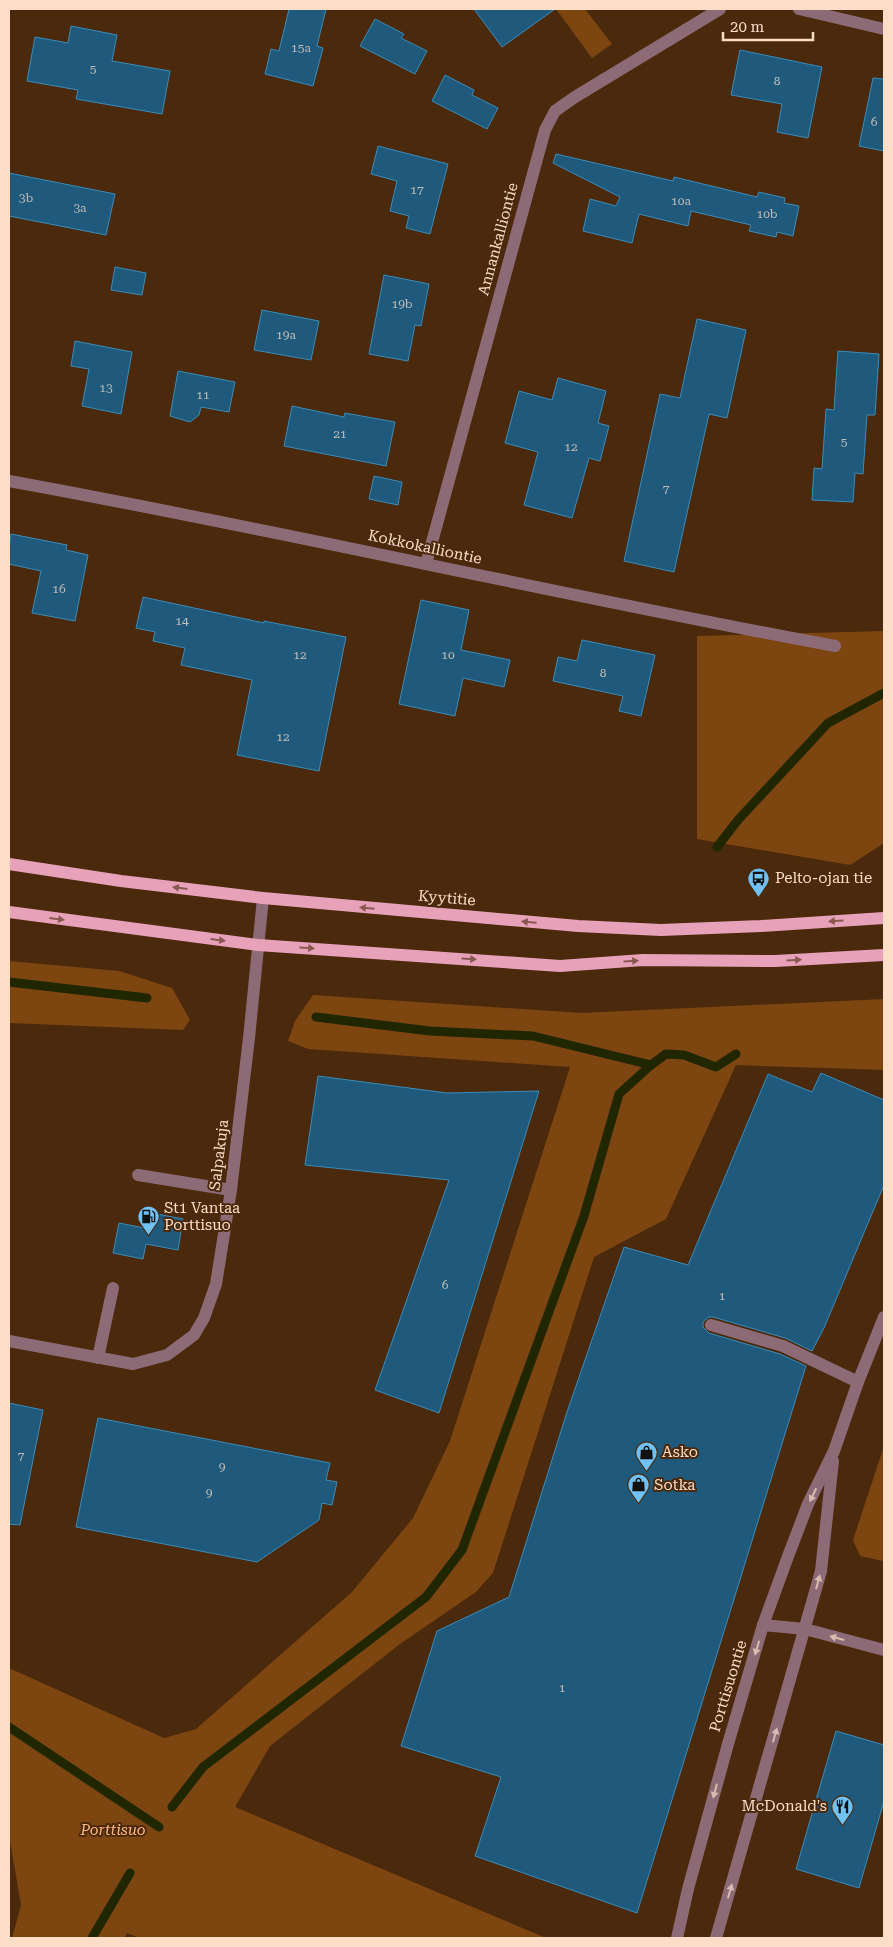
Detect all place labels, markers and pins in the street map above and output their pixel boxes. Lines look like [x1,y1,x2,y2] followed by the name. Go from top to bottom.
[747,866,771,897] bus stop icon: Pelto-ojan tie
[775,869,872,887] place label: Pelto-ojan tie
[164,1199,240,1234] place label: St1 Vantaa Porttisuo
[136,1205,160,1236] fuel station icon: St1 Vantaa Porttisuo
[634,1440,658,1471] shop icon: Asko
[662,1443,698,1461] place label: Asko
[626,1473,650,1504] shop icon: Sotka
[654,1476,696,1494] place label: Sotka
[831,1794,855,1825] restaurant icon: McDonald's
[742,1797,827,1815] place label: McDonald's

